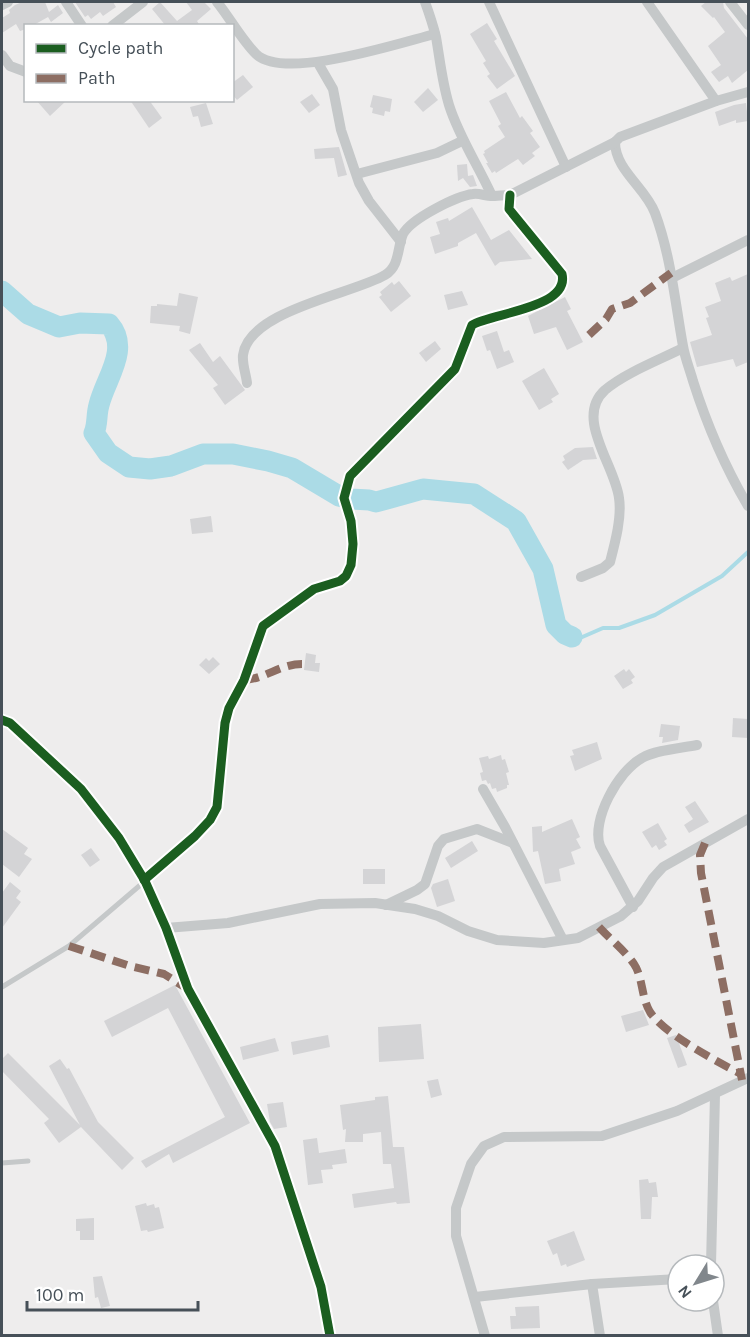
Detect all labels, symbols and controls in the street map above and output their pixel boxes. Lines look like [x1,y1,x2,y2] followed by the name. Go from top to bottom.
[24,24,234,102] legend
[78,37,163,59] text: Cycle path
[78,67,116,89] text: Path
[666,1253,726,1313] north arrow
[27,1274,198,1312] scale bar
[674,1282,696,1302] text: N
[36,1284,84,1306] text: 100 m

